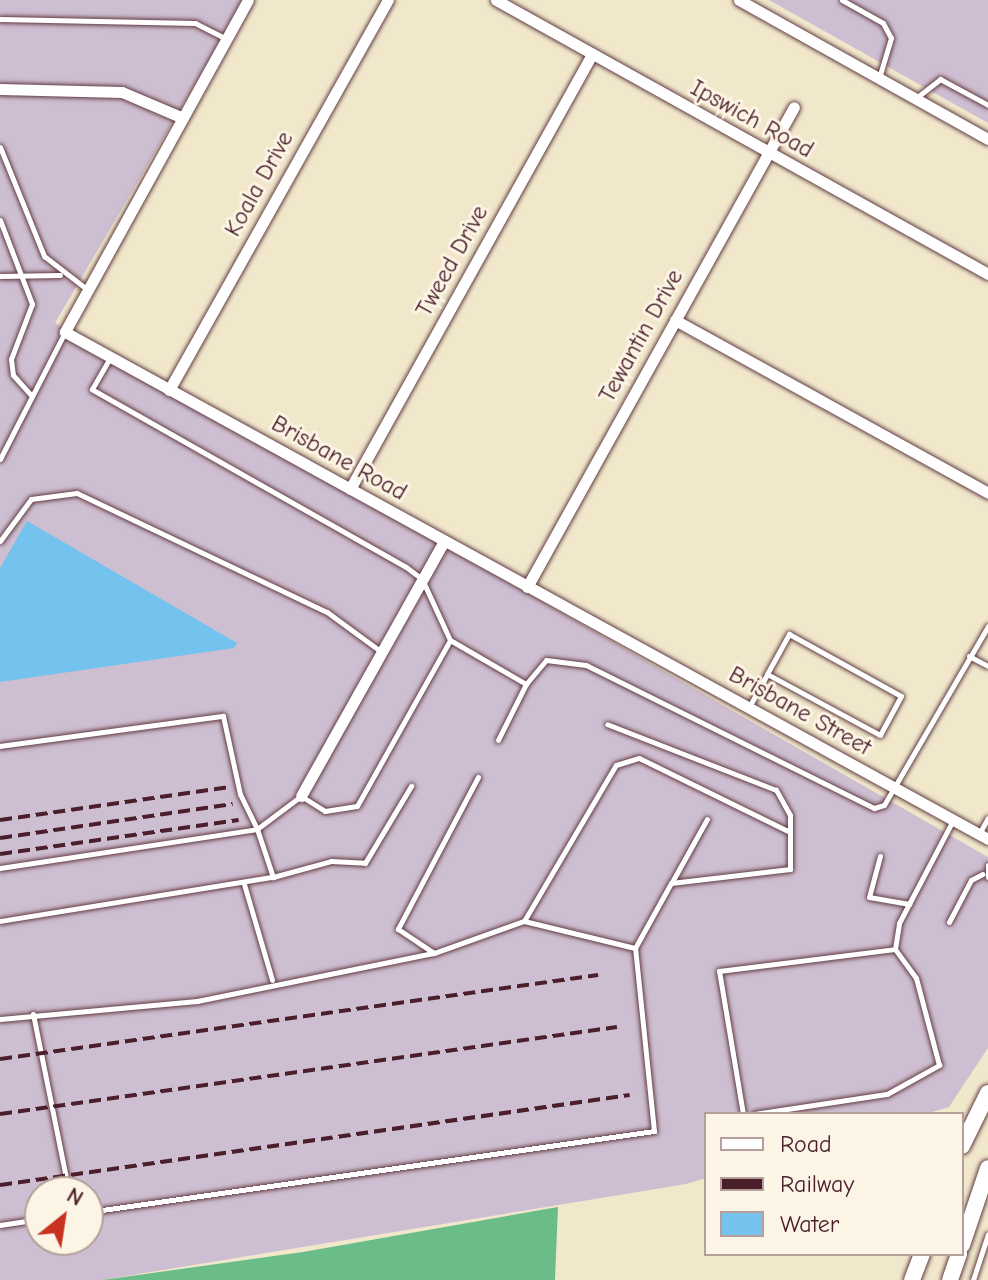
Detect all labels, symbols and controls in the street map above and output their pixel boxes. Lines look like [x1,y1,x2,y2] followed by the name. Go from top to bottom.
[686,73,818,165] street label: Ipswich Road
[218,126,300,242] street label: Koala Drive
[410,200,494,322] street label: Tweed Drive
[593,265,689,407] street label: Tewantin Drive
[266,409,412,507] street label: Brisbane Road
[724,660,876,762] street label: Brisbane Street
[704,1112,964,1256] legend
[780,1130,832,1158] text: Road
[780,1170,854,1198] text: Railway
[24,1176,104,1256] north arrow
[62,1182,88,1212] text: N
[780,1210,839,1238] text: Water

